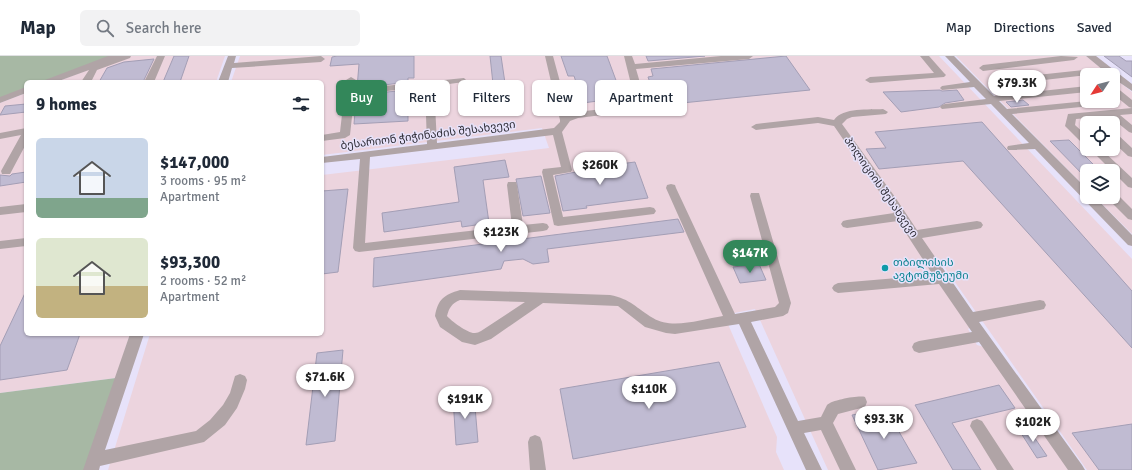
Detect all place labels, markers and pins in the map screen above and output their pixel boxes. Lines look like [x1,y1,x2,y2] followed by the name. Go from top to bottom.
[984,70,1050,104] pin: $79.3K
[572,152,628,186] pin: $260K
[473,219,529,253] pin: $123K
[722,240,778,274] pin: $147K
[893,256,968,282] place label: თბილისის ავტომუზეუმი
[880,263,890,273] marker: თბილისის ავტომუზეუმი
[292,364,358,398] pin: $71.6K
[621,376,677,410] pin: $110K
[437,386,493,420] pin: $191K
[851,406,917,440] pin: $93.3K
[1005,409,1061,443] pin: $102K

